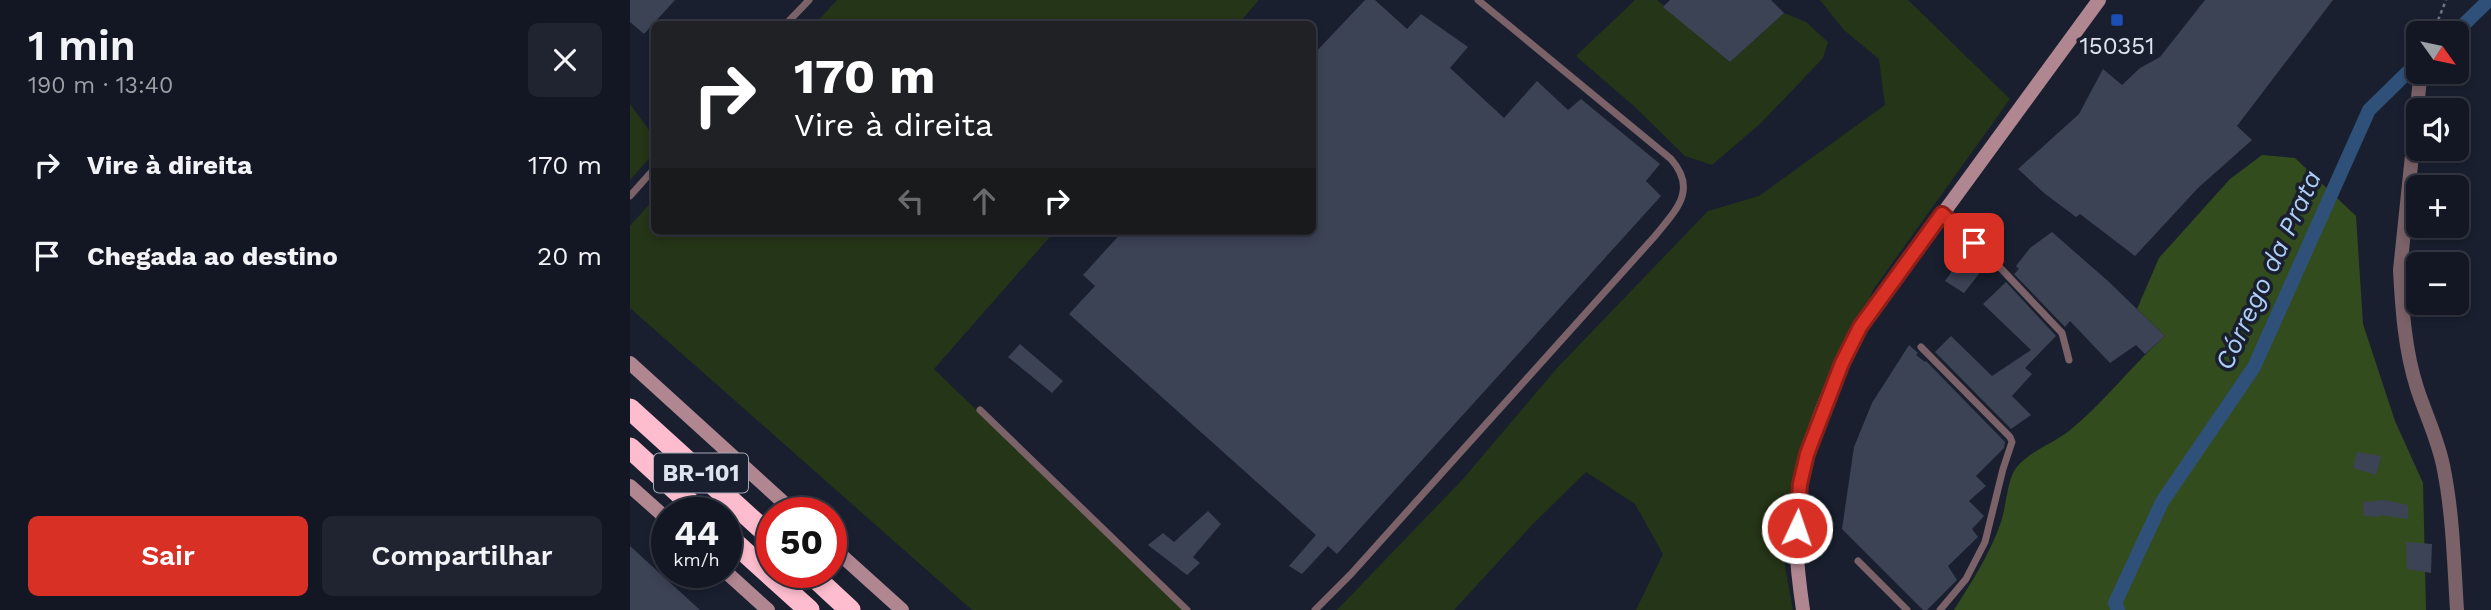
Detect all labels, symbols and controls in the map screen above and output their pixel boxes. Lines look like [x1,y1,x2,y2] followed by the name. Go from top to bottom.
[2109,12,2125,28] marker: 150351
[28,21,136,70] text: 1 min
[2406,21,2469,84] north arrow
[2406,21,2469,315] map controls
[528,23,602,97] button: close
[2079,32,2155,60] place label: 150351
[794,47,935,105] text: 170 m
[679,49,770,140] icon: right
[28,72,173,99] text: 190 m · 13:40
[2406,98,2469,161] button: sound
[794,106,993,144] text: Vire à direita
[28,146,66,184] icon: right
[87,150,252,180] text: Vire à direita
[528,150,602,180] text: 170 m
[2209,166,2327,374] water label: Córrego da Prata
[2406,175,2469,238] button: +
[892,182,930,220] icon: left
[965,182,1003,220] icon: ahead
[1038,182,1076,220] icon: right
[1944,213,2004,273] pin
[1955,224,1993,262] icon: arrive
[28,237,66,275] icon: arrive
[87,241,338,271] text: Chegada ao destino
[537,241,602,271] text: 20 m
[2406,252,2469,315] button: −
[654,453,748,492] road number: BR-101
[1760,491,1834,565] position arrow
[756,497,847,588] speed limit sign: 50
[674,512,719,554] text: 44
[28,516,308,596] button: Sair
[322,516,602,596] button: Compartilhar
[673,549,720,570] text: km/h

